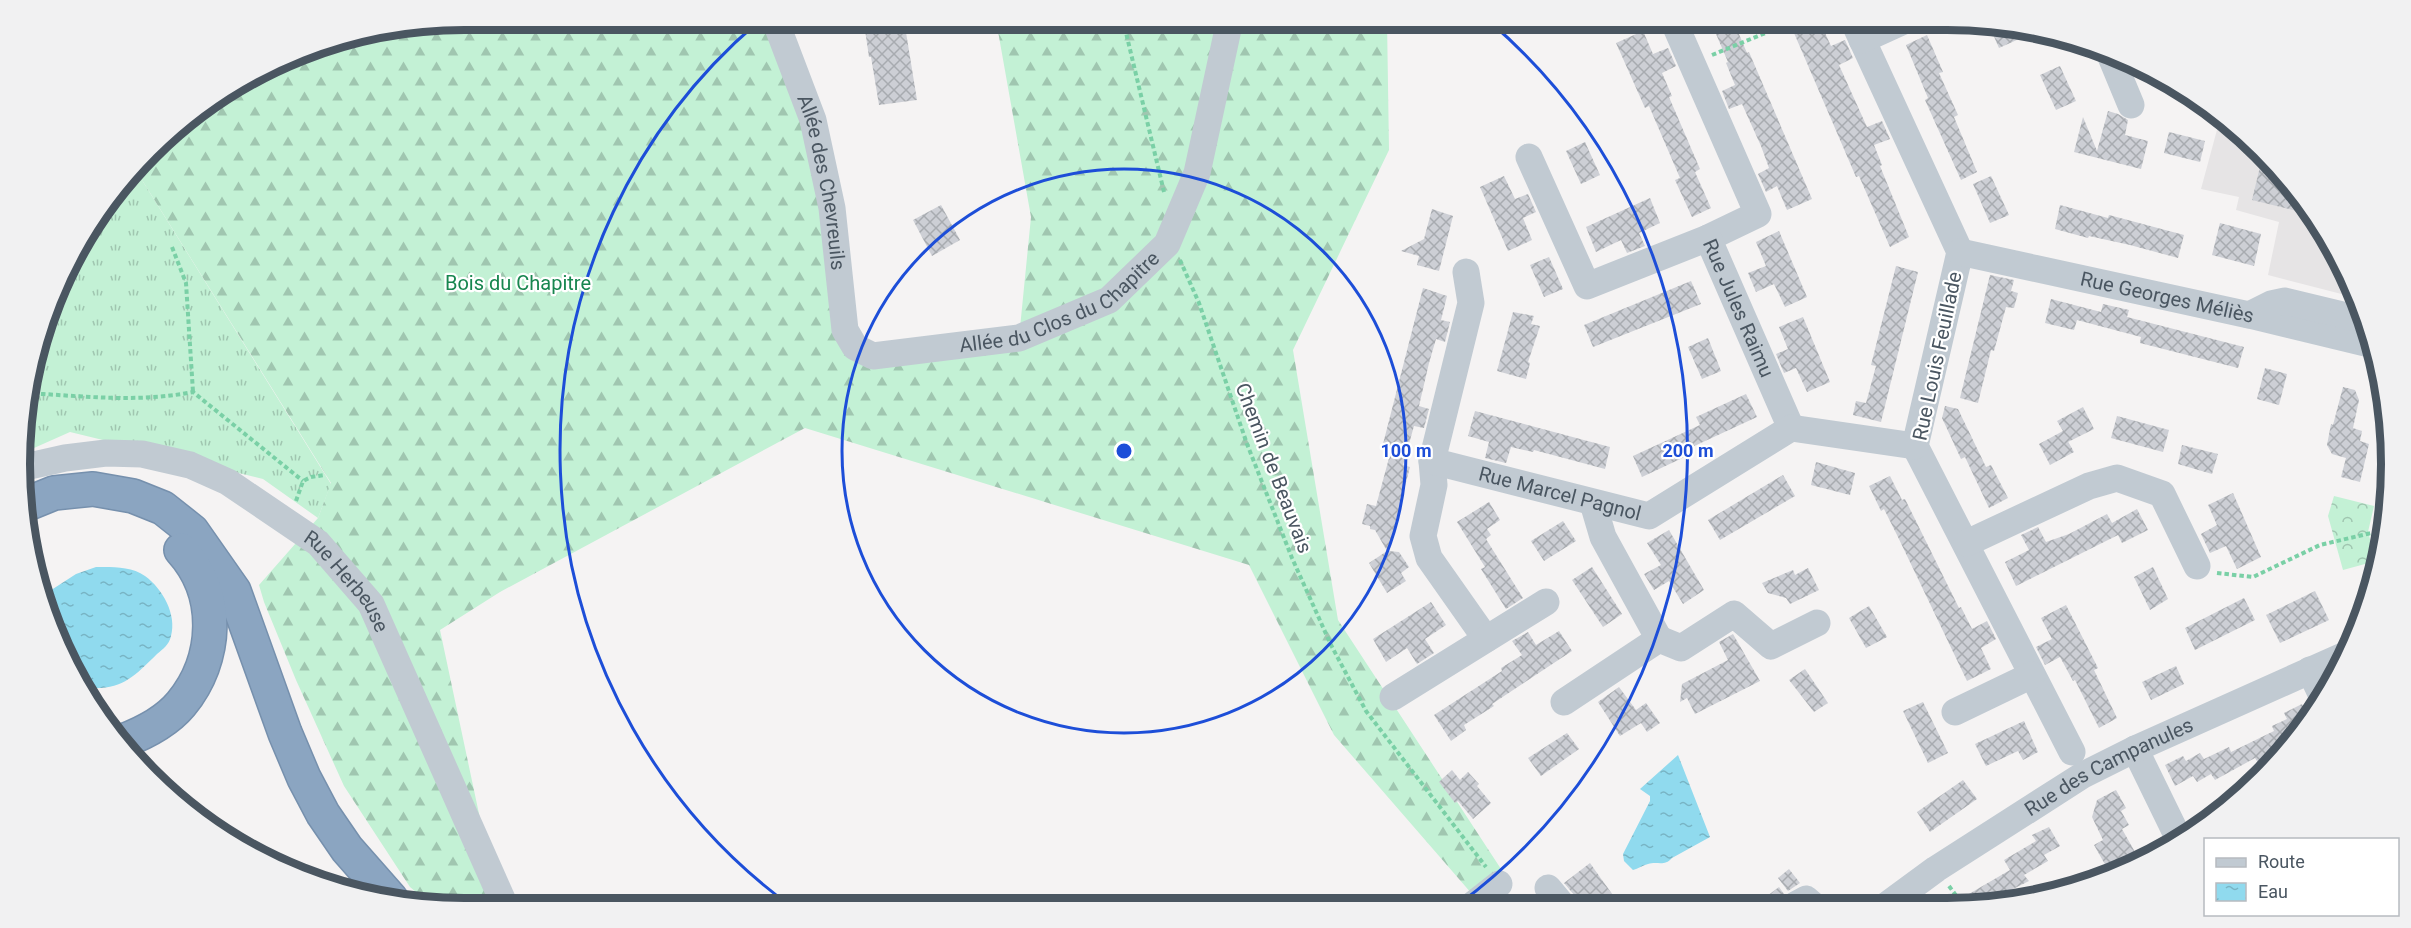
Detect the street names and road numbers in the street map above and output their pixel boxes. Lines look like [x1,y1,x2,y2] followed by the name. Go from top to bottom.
[792,91,851,271] street label: Allée des Chevreuils
[1698,235,1779,381] street label: Rue Jules Raimu
[958,246,1164,357] street label: Allée du Clos du Chapitre
[2078,267,2256,328] street label: Rue Georges Méliès
[1907,269,1967,443] street label: Rue Louis Feuillade
[1230,379,1318,557] street label: Chemin de Beauvais
[1476,461,1644,526] street label: Rue Marcel Pagnol
[300,525,394,636] street label: Rue Herbeuse
[2020,713,2197,821] street label: Rue des Campanules

